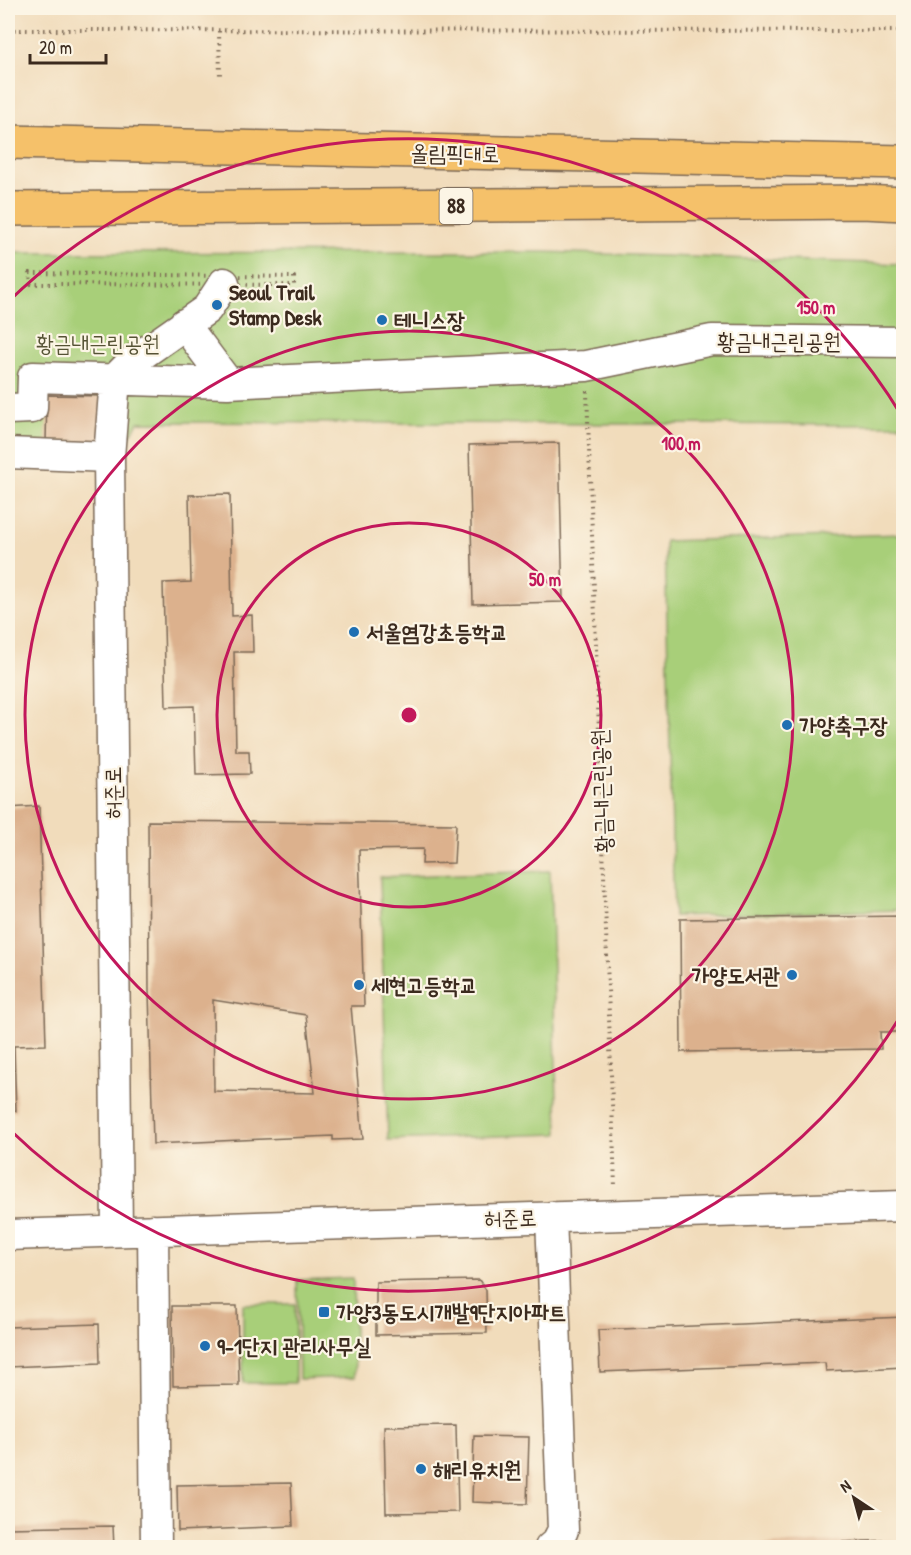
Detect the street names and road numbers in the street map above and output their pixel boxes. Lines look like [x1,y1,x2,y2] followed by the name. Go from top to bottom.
[410,137,500,169] street label: 올림픽대로
[440,188,472,224] road number: 88
[717,326,841,356] street label: 황금내근린공원
[584,729,618,853] street label: 황금내근린공원
[98,766,128,820] street label: 허준로
[483,1202,537,1234] street label: 허준로

